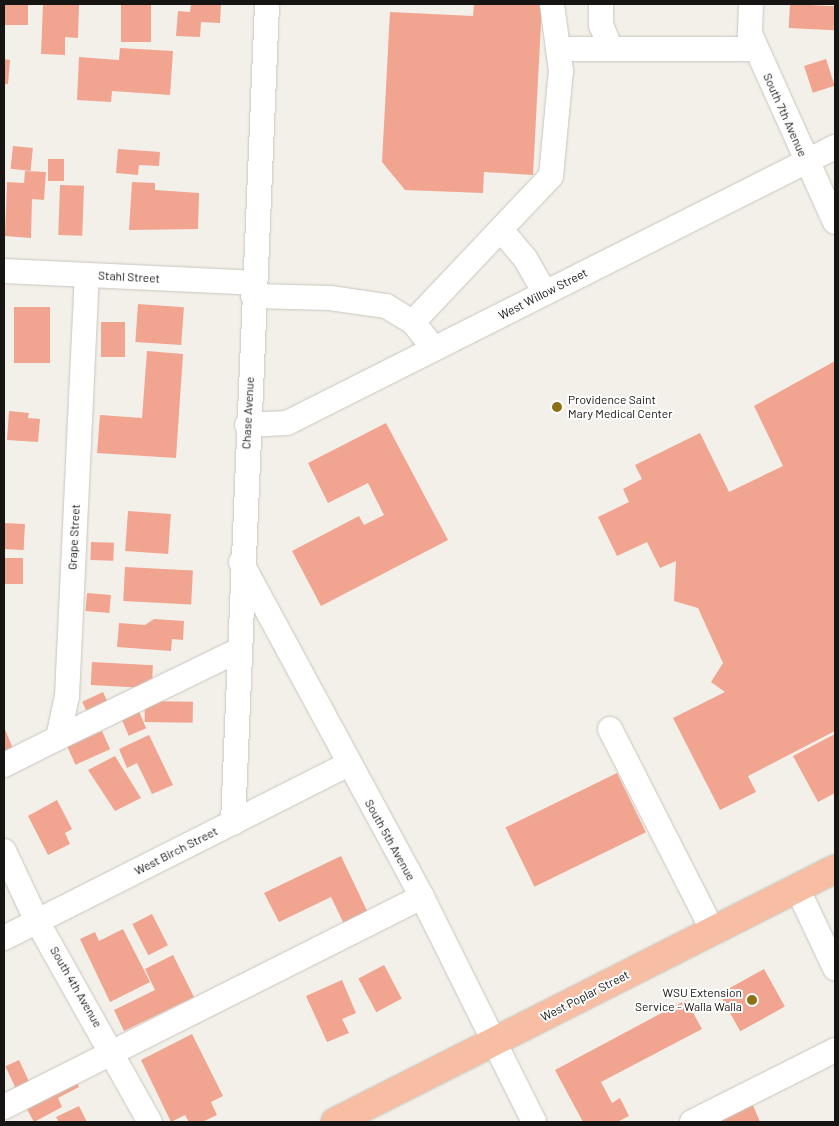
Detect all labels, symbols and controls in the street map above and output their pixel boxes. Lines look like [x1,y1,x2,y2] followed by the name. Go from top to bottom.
[760,71,810,159] street label: South 7th Avenue
[496,265,590,323] street label: West Willow Street
[98,268,160,286] street label: Stahl Street
[239,376,257,450] street label: Chase Avenue
[568,393,673,421] place label: Providence Saint Mary Medical Center
[550,400,564,414] marker: Providence Saint Mary Medical Center
[65,504,83,570] street label: Grape Street
[362,797,418,883] street label: South 5th Avenue
[132,824,220,878] street label: West Birch Street
[47,944,105,1030] street label: South 4th Avenue
[538,968,632,1024] street label: West Poplar Street
[635,986,742,1014] place label: WSU Extension Service - Walla Walla
[746,994,758,1006] marker: WSU Extension Service - Walla Walla

